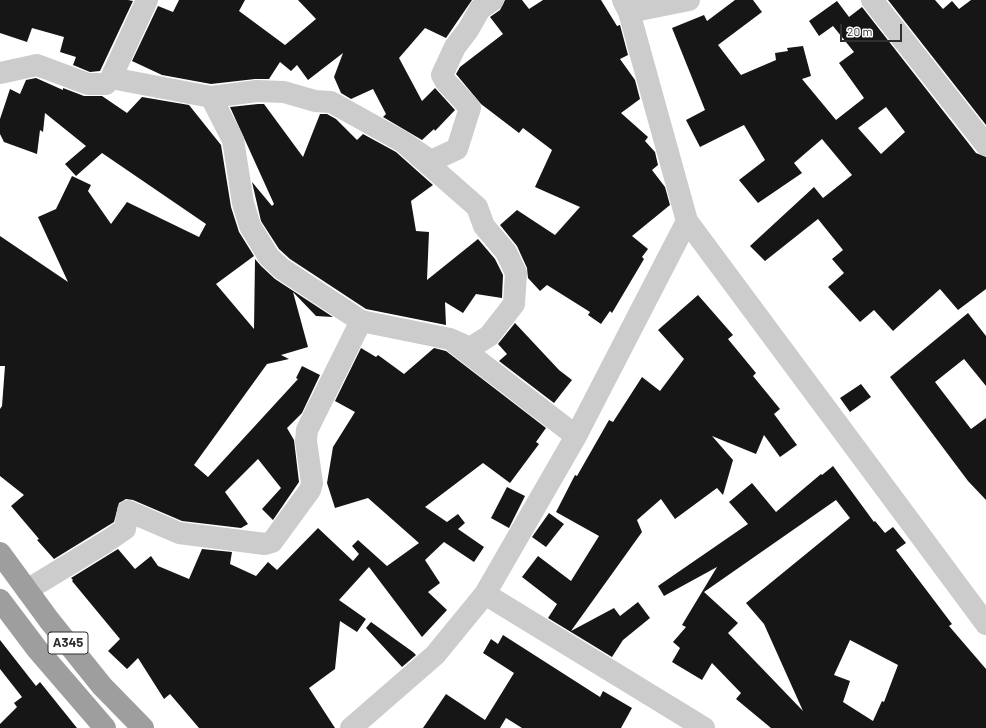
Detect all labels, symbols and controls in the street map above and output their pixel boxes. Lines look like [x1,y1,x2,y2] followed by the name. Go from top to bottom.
[842,16,904,42] scale bar
[847,24,873,38] text: 20 m
[48,632,88,654] road number: A345

